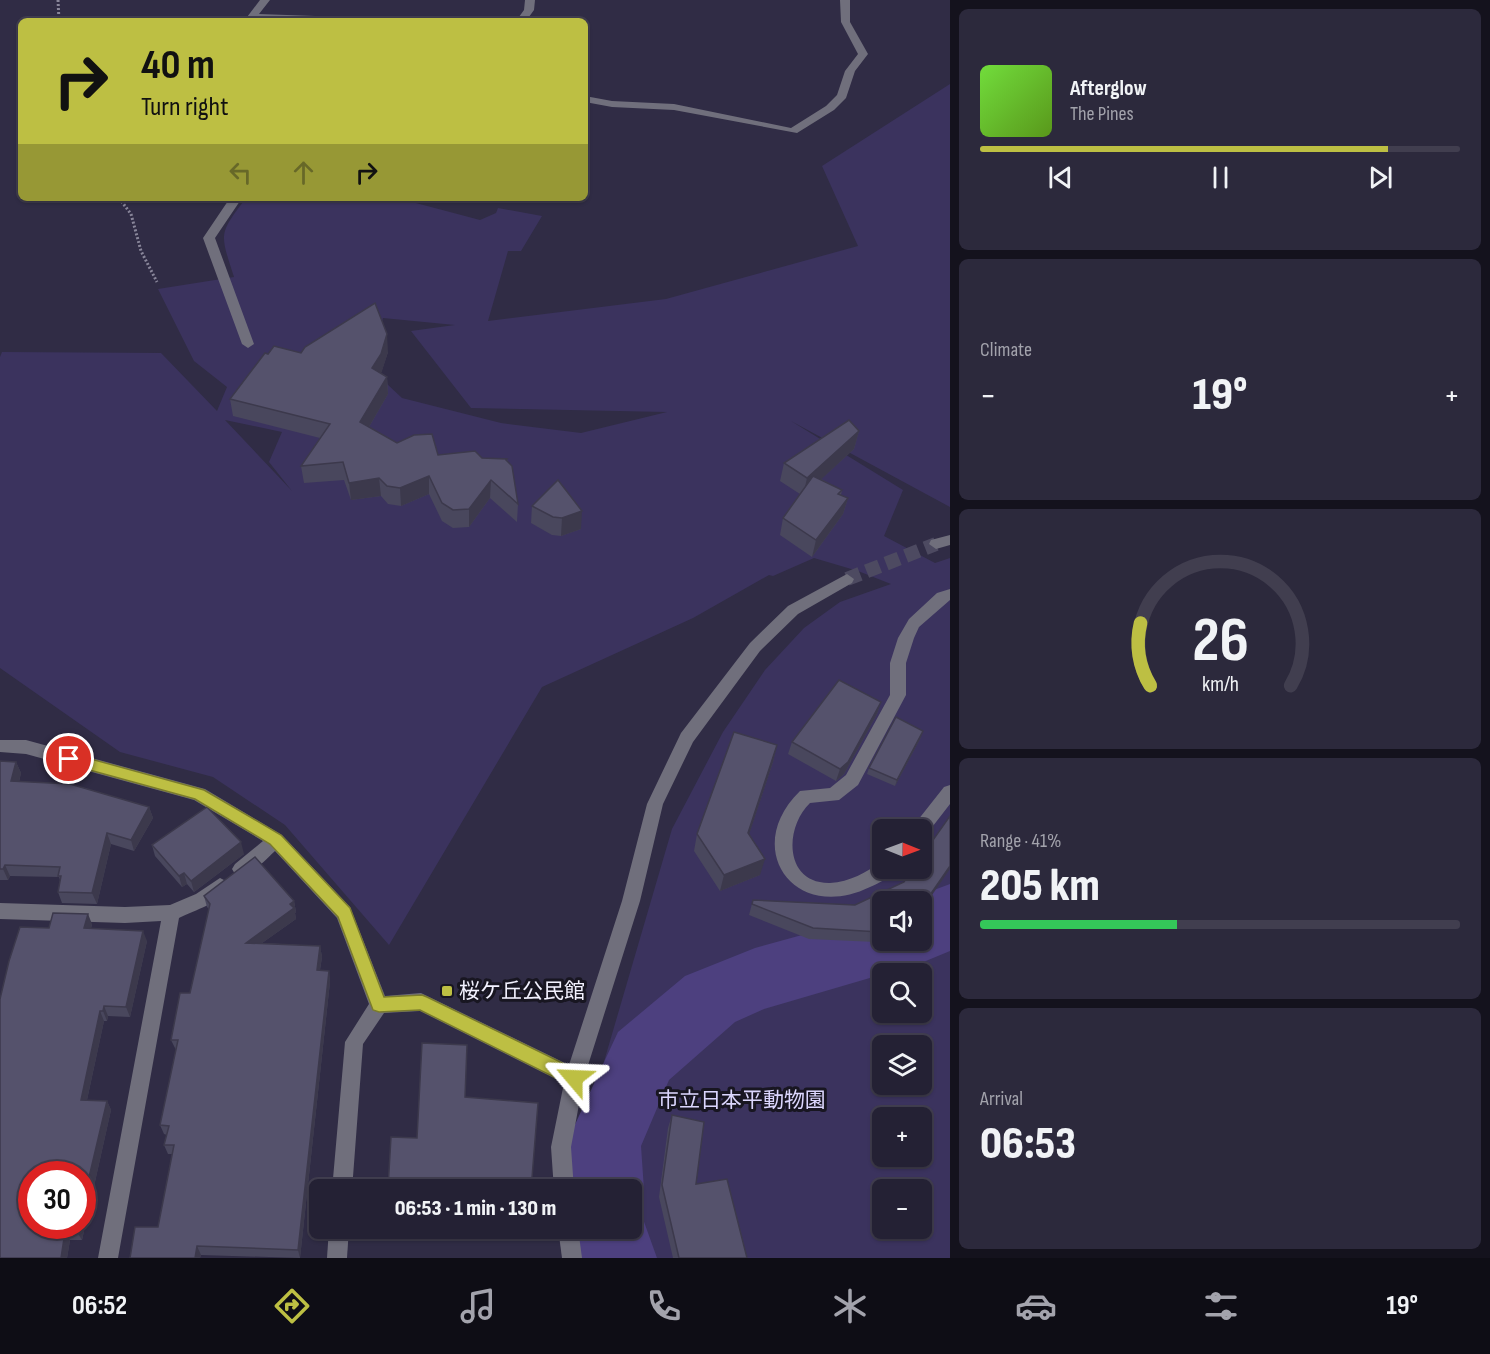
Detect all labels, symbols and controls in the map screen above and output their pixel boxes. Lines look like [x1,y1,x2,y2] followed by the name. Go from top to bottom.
[141,40,215,91] text: 40 m
[42,42,120,120] icon: right
[1070,75,1147,102] text: Afterglow
[141,91,228,123] text: Turn right
[1070,102,1134,126] text: The Pines
[224,156,257,189] icon: left
[287,156,320,189] icon: ahead
[350,156,383,189] icon: right
[1044,161,1077,194] icon: previous
[1204,161,1237,194] icon: pause
[1364,161,1397,194] icon: next
[980,338,1032,362] text: Climate
[1193,368,1247,423] text: 19°
[980,376,996,416] text: −
[1444,376,1460,416] text: +
[1192,604,1248,679] text: 26
[1201,672,1239,697] text: km/h
[43,733,94,784] pin
[52,742,85,775] icon: arrive
[872,819,932,879] north arrow
[872,819,932,1239] map controls
[980,829,1061,853] text: Range · 41%
[980,859,1100,914] text: 205 km
[872,891,932,951] button: sound
[872,963,932,1023] button: search
[459,979,585,1004] place label: 桜ケ丘公民館
[440,984,454,998] marker: 桜ケ丘公民館
[872,1035,932,1095] button: layers
[542,1046,606,1110] position arrow
[980,1087,1023,1111] text: Arrival
[658,1088,826,1113] park label: 市立日本平動物園
[872,1107,932,1167] button: +
[980,1117,1076,1172] text: 06:53
[18,1161,96,1239] speed limit sign: 30
[872,1179,932,1239] button: −
[395,1195,556,1222] text: 06:53 · 1 min · 130 m
[271,1285,313,1327] icon: directions
[457,1285,499,1327] icon: music
[643,1285,685,1327] icon: phone
[829,1285,871,1327] icon: climate
[1015,1285,1057,1327] icon: car
[1200,1285,1242,1327] icon: filters
[72,1290,127,1322] text: 06:52
[1386,1290,1418,1322] text: 19°

